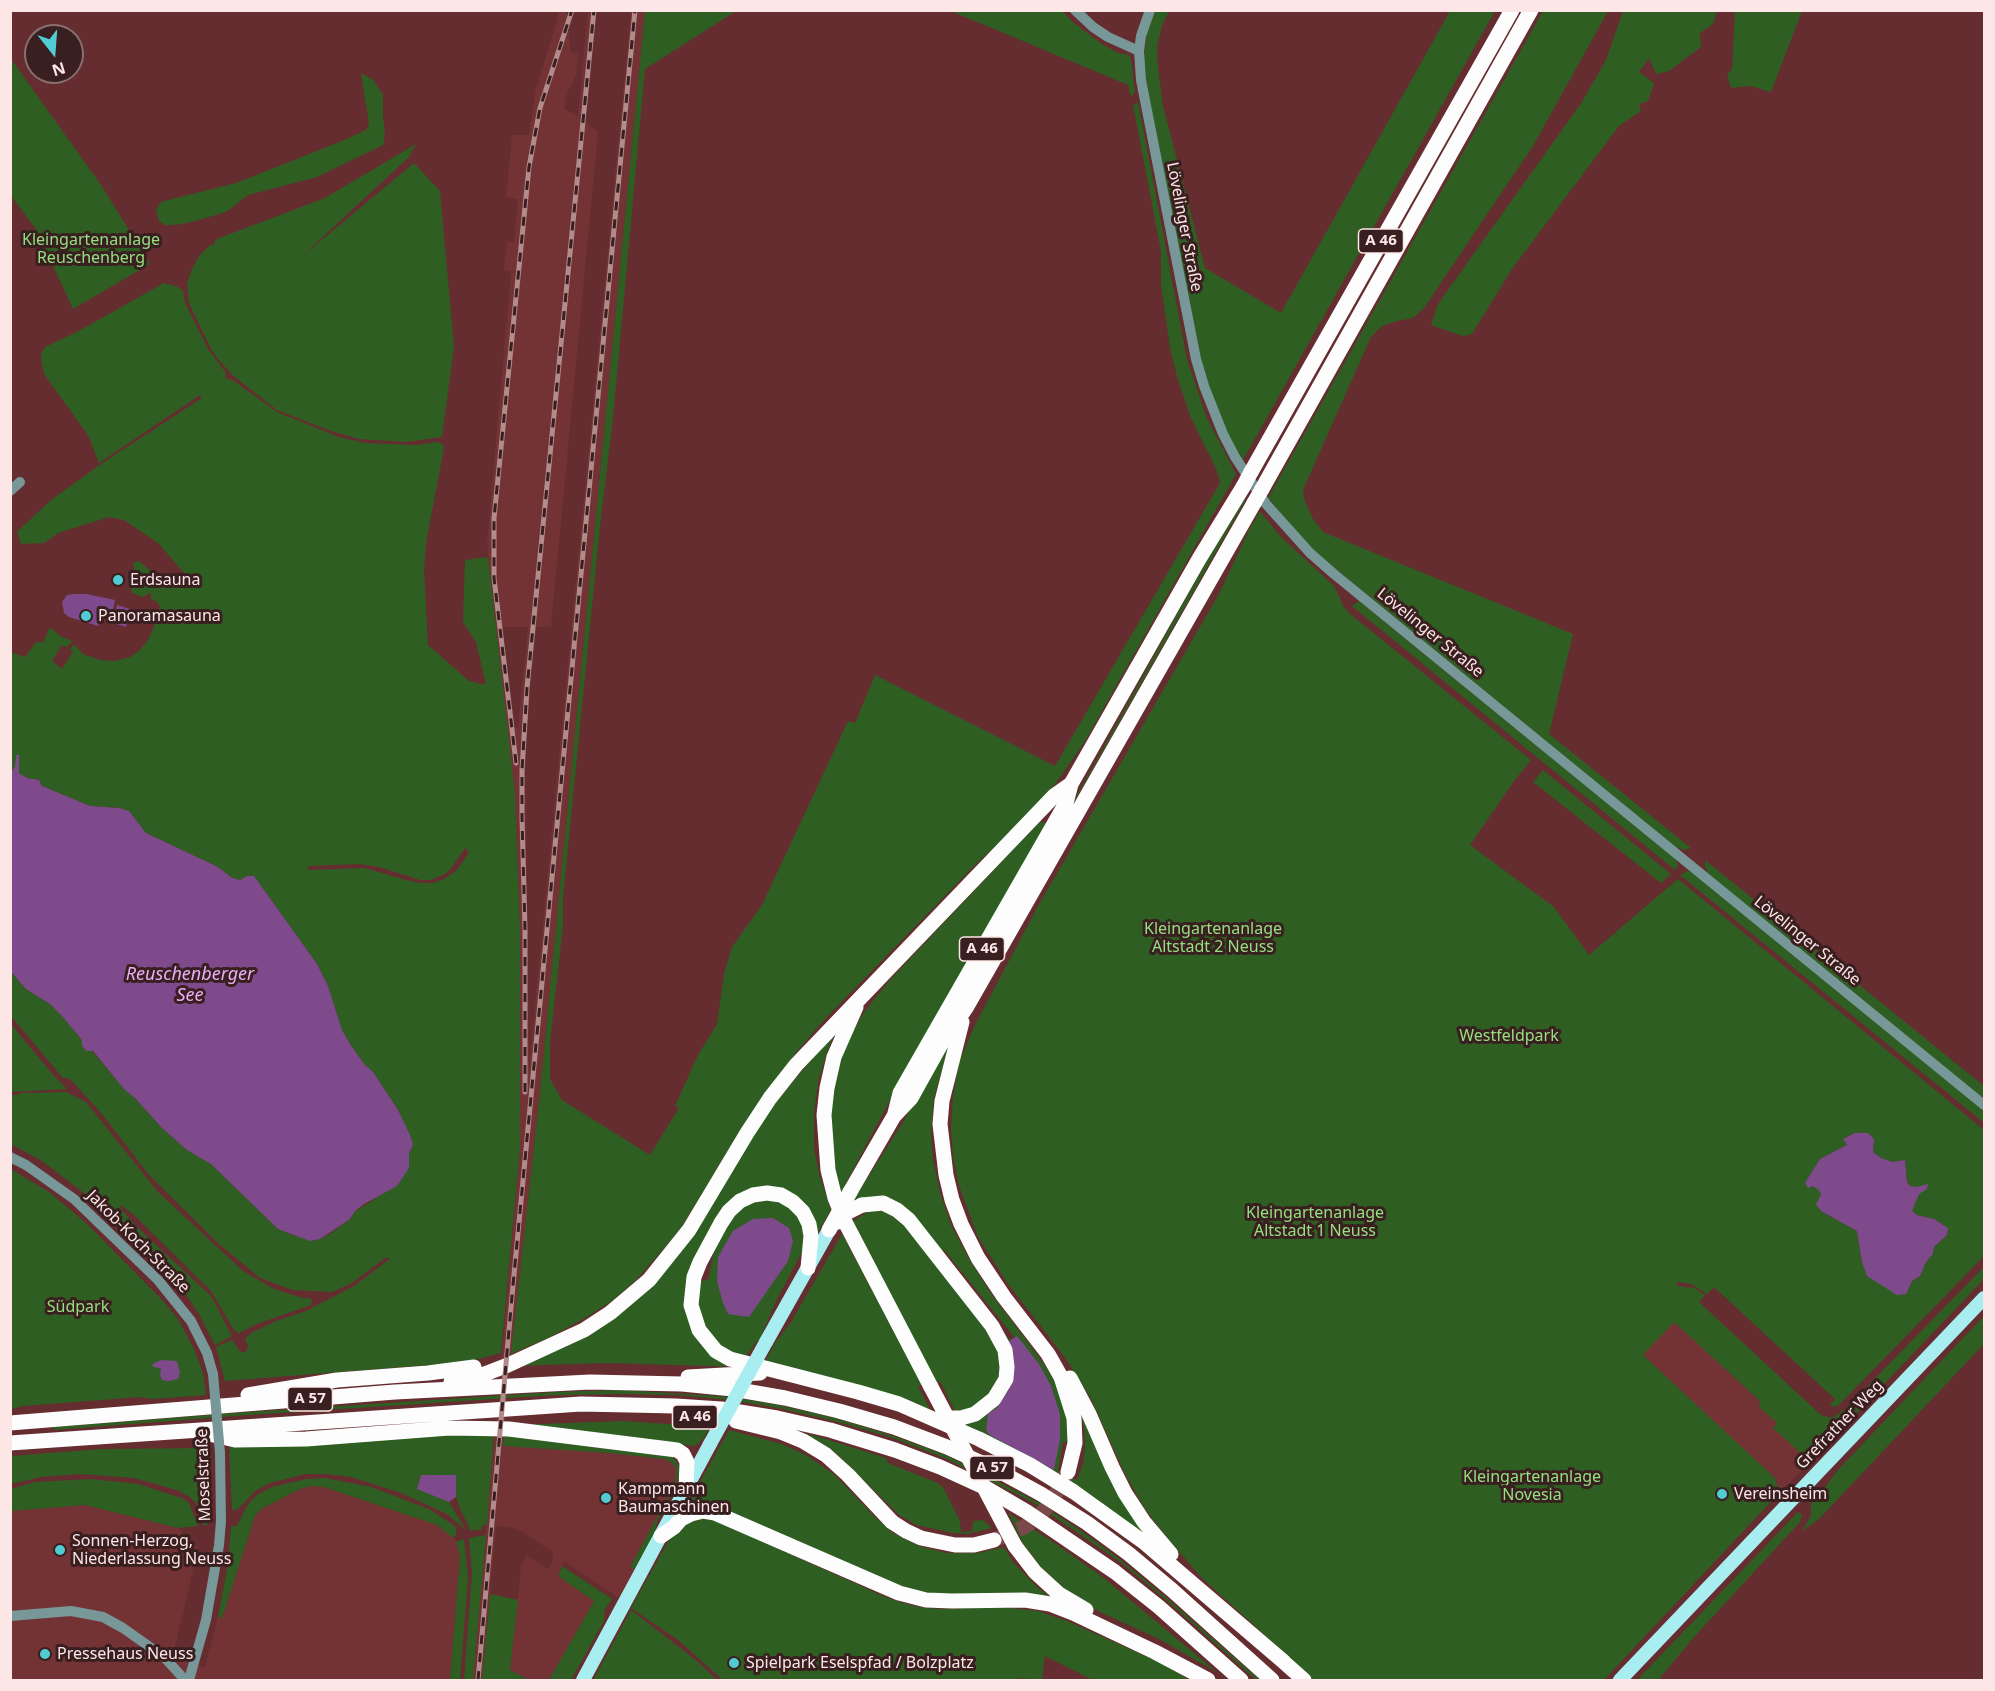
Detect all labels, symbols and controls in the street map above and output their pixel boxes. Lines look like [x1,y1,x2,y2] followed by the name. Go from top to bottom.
[24,24,84,84] north arrow
[49,57,68,82] text: N
[1162,161,1206,293] street label: Lövelinger Straße
[1358,229,1404,253] road number: A 46
[22,230,160,268] park label: Kleingartenanlage Reuschenberg
[130,570,200,590] place label: Erdsauna
[111,573,125,587] marker: Erdsauna
[1373,584,1487,682] street label: Lövelinger Straße
[98,606,221,626] place label: Panoramasauna
[79,609,93,623] marker: Panoramasauna
[1750,892,1864,990] street label: Lövelinger Straße
[1144,919,1282,957] park label: Kleingartenanlage Altstadt 2 Neuss
[960,937,1004,961] road number: A 46
[126,964,254,1006] water label: Reuschenberger See
[1459,1026,1559,1046] park label: Westfeldpark
[82,1186,194,1298] street label: Jakob-Koch-Straße
[1246,1203,1384,1241] park label: Kleingartenanlage Altstadt 1 Neuss
[47,1297,109,1317] park label: Südpark
[1793,1376,1887,1474] street label: Grefrather Weg
[288,1387,332,1411] road number: A 57
[672,1405,718,1429] road number: A 46
[193,1428,215,1522] street label: Moselstraße
[970,1456,1014,1480] road number: A 57
[1463,1467,1601,1505] park label: Kleingartenanlage Novesia
[618,1479,729,1517] place label: Kampmann Baumaschinen
[1734,1484,1827,1504] place label: Vereinsheim
[1715,1487,1729,1501] marker: Vereinsheim
[599,1491,613,1505] marker: Kampmann Baumaschinen
[72,1531,231,1569] place label: Sonnen-Herzog, Niederlassung Neuss
[53,1543,67,1557] marker: Sonnen-Herzog, Niederlassung Neuss
[57,1644,193,1664] place label: Pressehaus Neuss
[38,1647,52,1661] marker: Pressehaus Neuss
[746,1653,974,1673] place label: Spielpark Eselspfad / Bolzplatz
[727,1656,741,1670] marker: Spielpark Eselspfad / Bolzplatz

